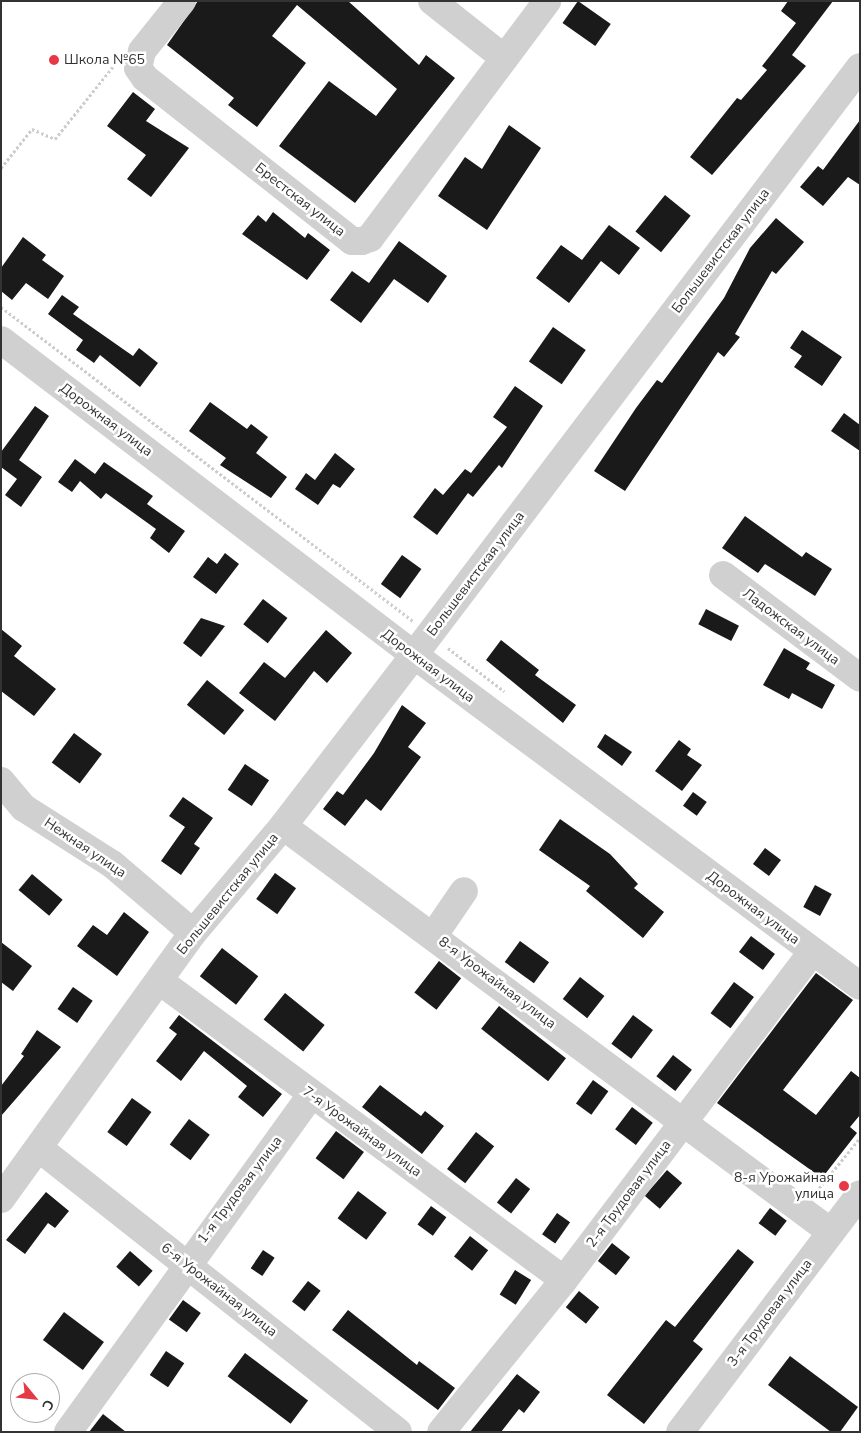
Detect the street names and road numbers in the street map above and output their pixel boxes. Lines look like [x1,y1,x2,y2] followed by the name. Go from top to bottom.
[252,160,348,240] street label: Брестская улица
[669,185,773,317] street label: Большевистская улица
[56,380,156,460] street label: Дорожная улица
[424,508,528,640] street label: Большевистская улица
[739,585,843,669] street label: Ладожская улица
[378,626,478,706] street label: Дорожная улица
[41,814,129,882] street label: Нежная улица
[174,830,282,958] street label: Большевистская улица
[703,868,803,948] street label: Дорожная улица
[435,933,559,1033] street label: 8-я Урожайная улица
[299,1083,425,1181] street label: 7-я Урожайная улица
[194,1133,286,1247] street label: 1-я Трудовая улица
[583,1137,675,1251] street label: 2-я Трудовая улица
[158,1239,280,1341] street label: 6-я Урожайная улица
[724,1256,816,1370] street label: 3-я Трудовая улица

